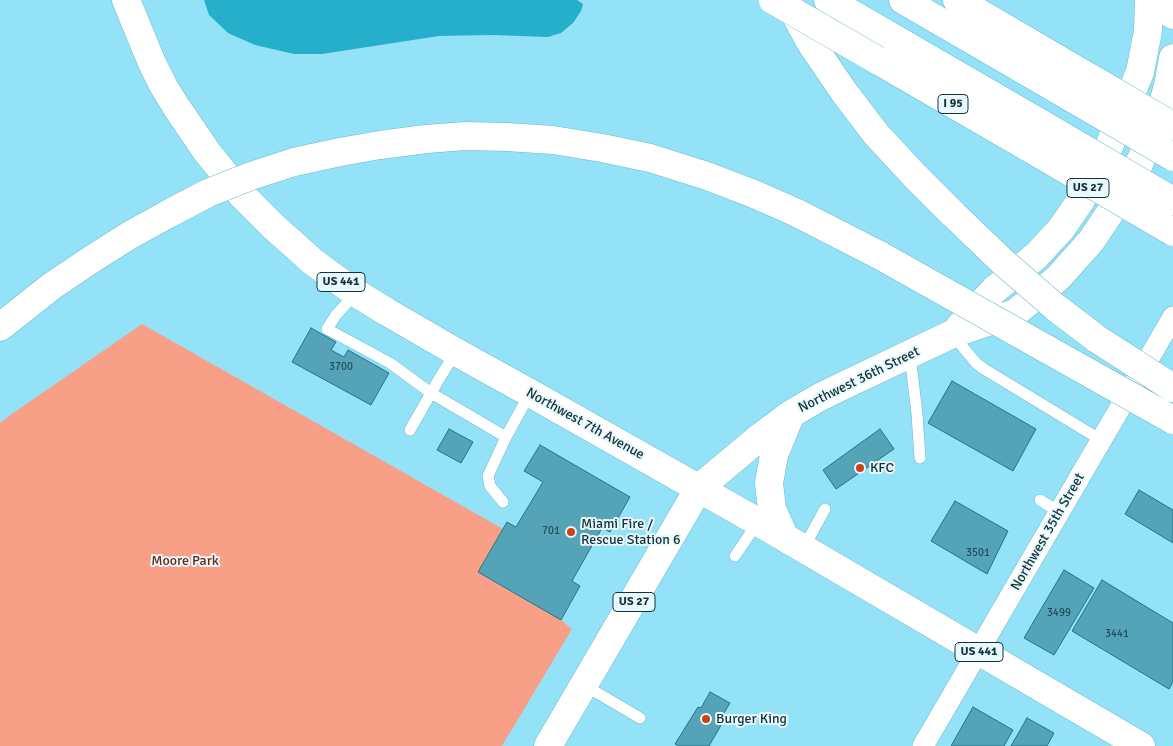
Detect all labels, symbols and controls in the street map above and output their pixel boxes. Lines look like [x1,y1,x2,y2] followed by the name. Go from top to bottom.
[938,95,968,114] road number: I 95
[1067,178,1109,198] road number: US 27
[317,272,365,292] road number: US 441
[796,343,922,417] street label: Northwest 36th Street
[329,360,353,374] house number: 3700
[523,385,647,463] street label: Northwest 7th Avenue
[870,460,894,476] place label: KFC
[854,462,866,474] marker: KFC
[1008,470,1088,594] street label: Northwest 35th Street
[581,516,681,548] place label: Miami Fire / Rescue Station 6
[542,524,560,538] house number: 701
[565,526,577,538] marker: Miami Fire / Rescue Station 6
[966,546,990,560] house number: 3501
[151,553,219,569] park label: Moore Park
[613,592,655,612] road number: US 27
[1047,606,1071,620] house number: 3499
[1105,627,1129,641] house number: 3441
[955,642,1003,662] road number: US 441
[716,711,787,727] place label: Burger King
[700,713,712,725] marker: Burger King

